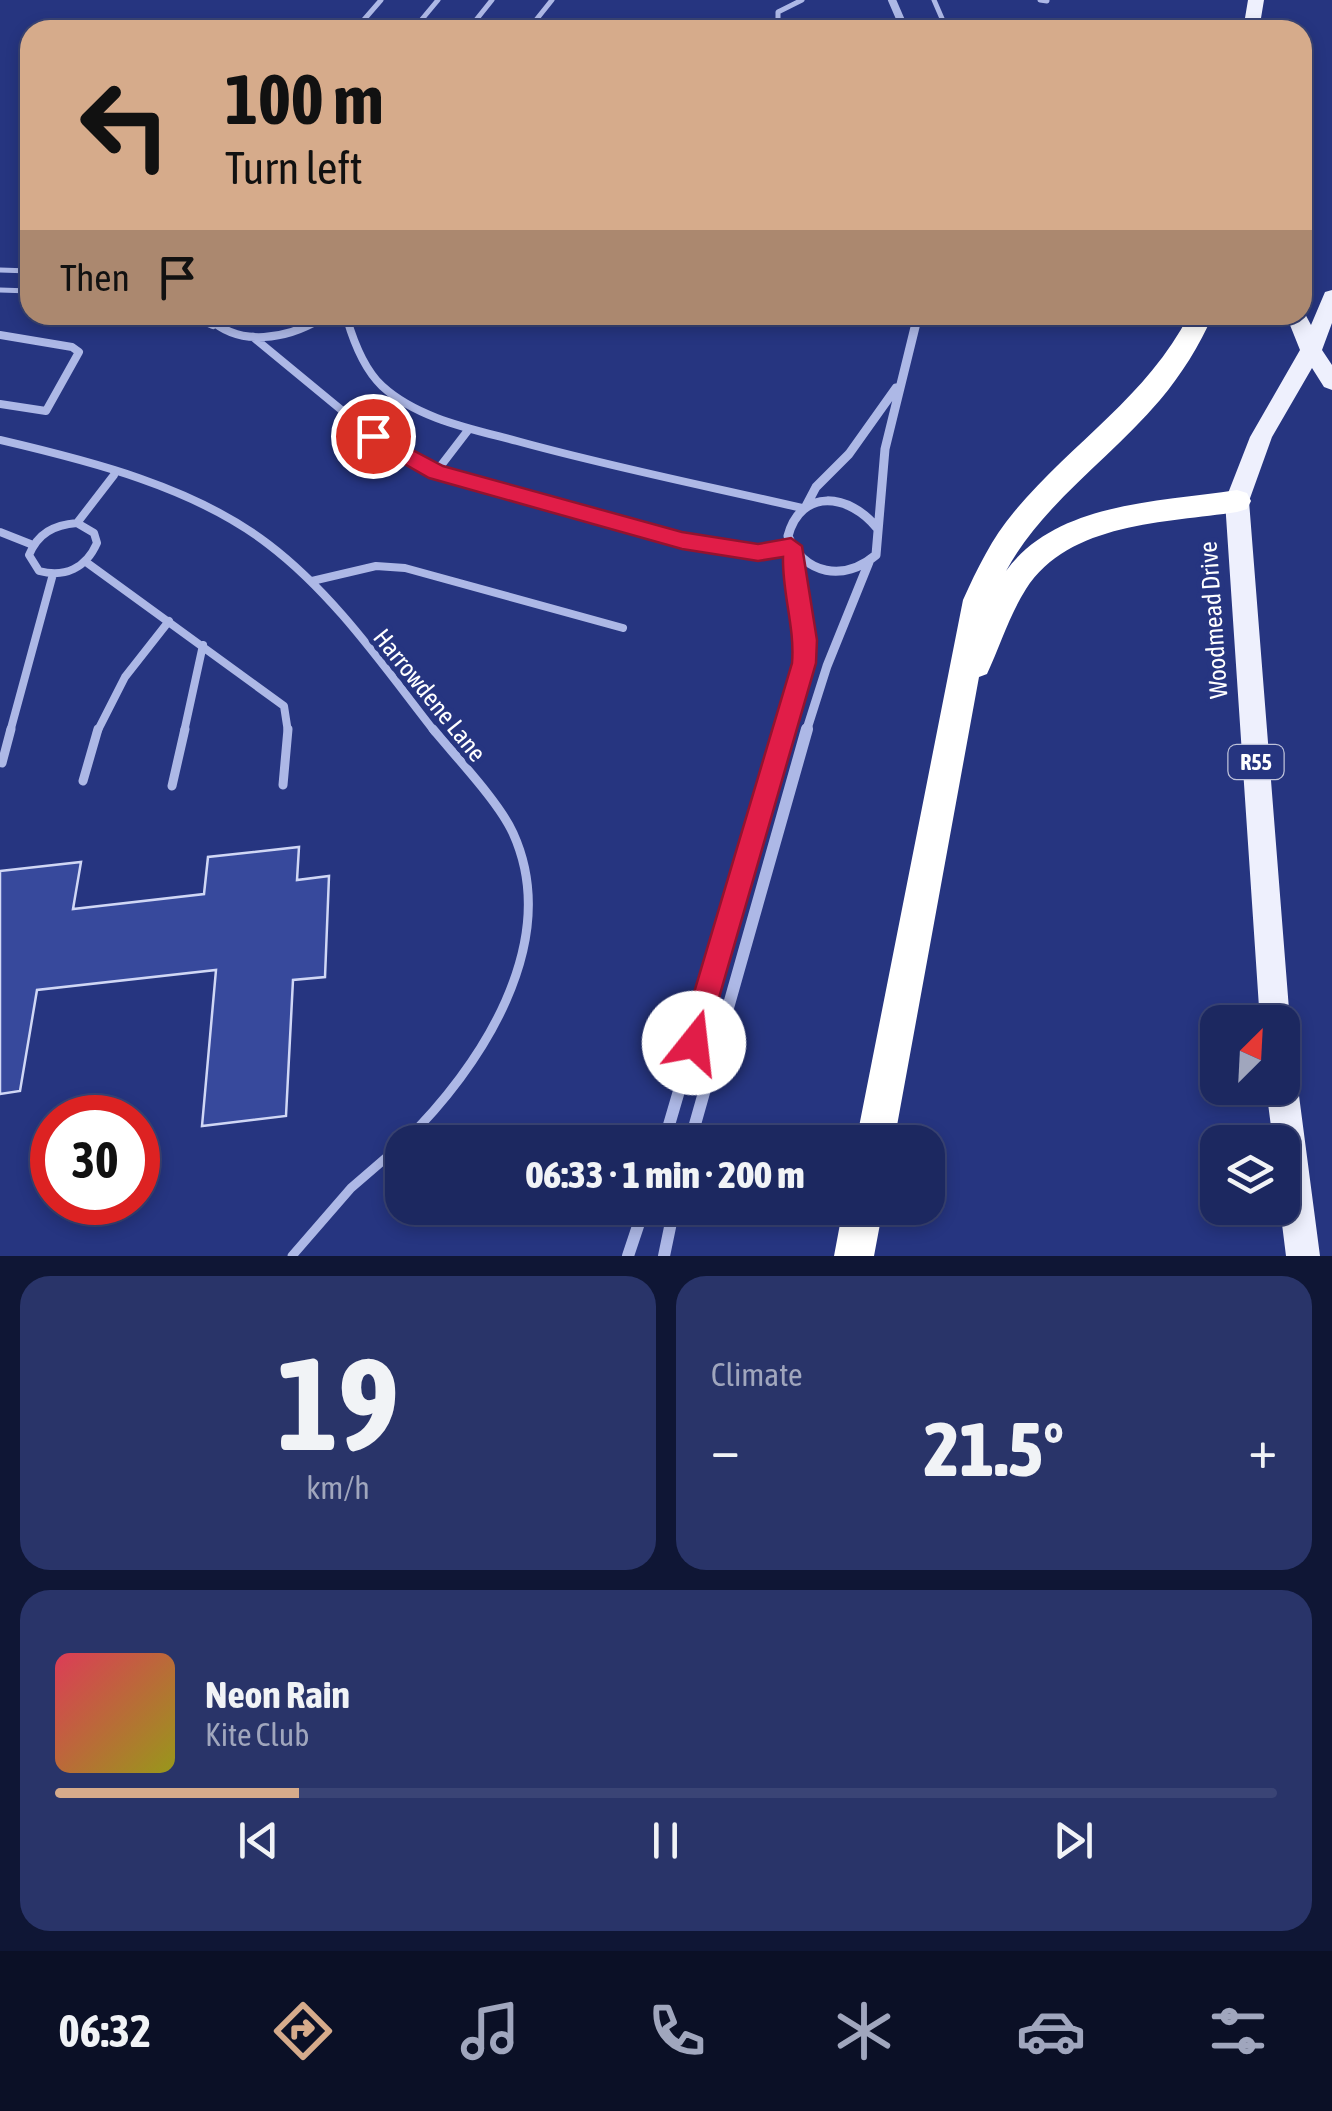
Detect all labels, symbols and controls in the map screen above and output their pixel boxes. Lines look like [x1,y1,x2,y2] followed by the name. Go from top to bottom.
[225,59,384,139] text: 100 m
[60,60,190,190] icon: left
[225,142,363,194] text: Turn left
[150,250,205,305] icon: arrive
[60,256,130,299] text: Then
[331,394,416,479] pin
[346,409,401,464] icon: arrive
[1194,540,1232,700] street label: Woodmead Drive
[368,623,492,767] street label: Harrowdene Lane
[1228,745,1284,779] road number: R55
[642,991,746,1095] position arrow
[1200,1005,1300,1105] north arrow
[1200,1005,1300,1225] map controls
[30,1095,160,1225] speed limit sign: 30
[1200,1125,1300,1225] button: layers
[525,1153,805,1196] text: 06:33 · 1 min · 200 m
[277,1329,399,1478] text: 19
[711,1356,803,1393] text: Climate
[924,1406,1064,1492] text: 21.5°
[711,1417,740,1480] text: −
[1248,1417,1277,1480] text: +
[306,1469,370,1506] text: km/h
[205,1673,350,1716] text: Neon Rain
[205,1716,309,1753] text: Kite Club
[231,1813,286,1868] icon: previous
[638,1813,693,1868] icon: pause
[1046,1813,1101,1868] icon: next
[268,1996,338,2066] icon: directions
[455,1996,525,2066] icon: music
[642,1996,712,2066] icon: phone
[829,1996,899,2066] icon: climate
[1016,1996,1086,2066] icon: car
[1203,1996,1273,2066] icon: filters
[59,2005,151,2057] text: 06:32

